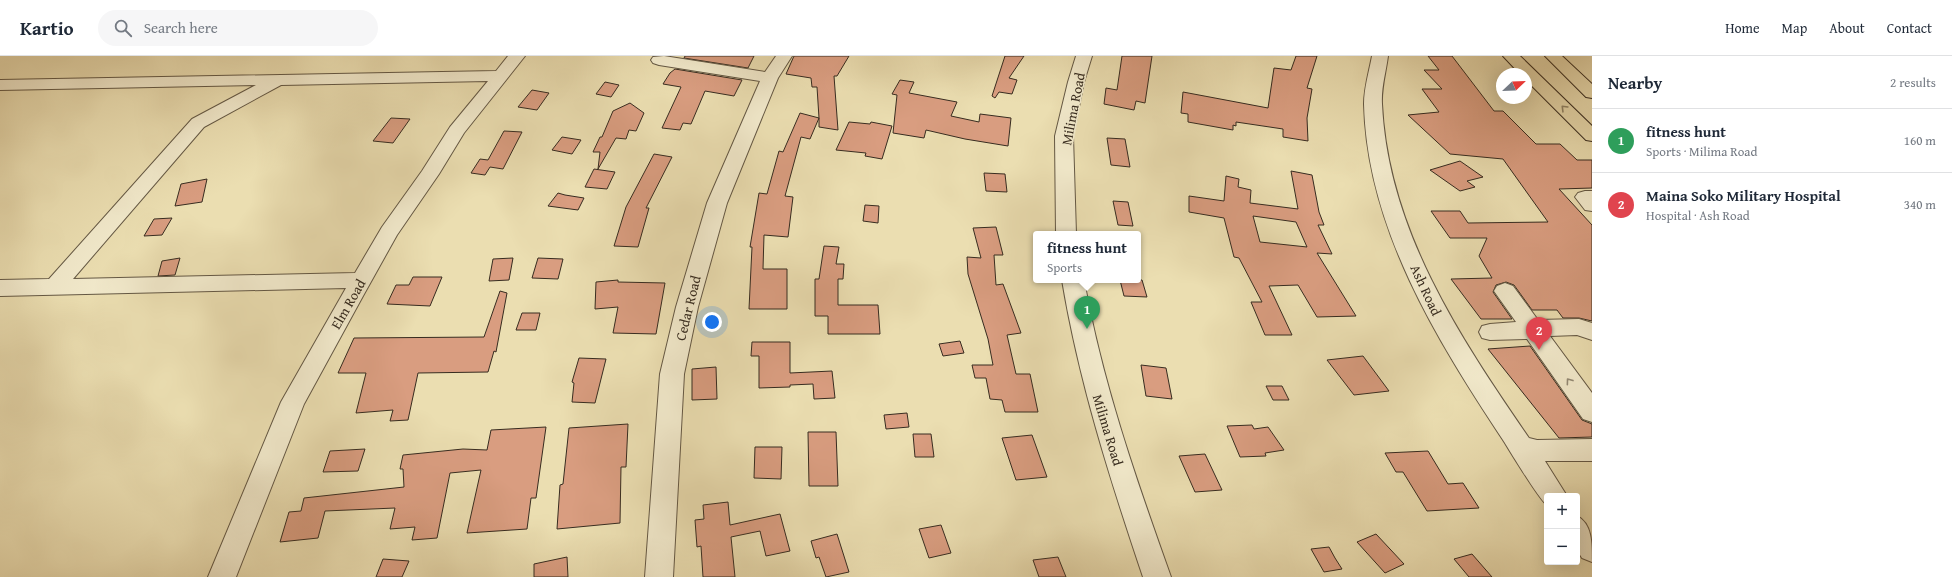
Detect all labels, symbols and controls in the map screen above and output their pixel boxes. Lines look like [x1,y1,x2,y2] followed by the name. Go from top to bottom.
[98,10,378,46] search box
[20,14,74,42] text: Kartio
[112,17,134,39] icon: search
[144,17,218,38] text: Search here
[1725,18,1760,38] text: Home
[1782,18,1807,38] text: Map
[1829,18,1865,38] text: About
[1887,18,1932,38] text: Contact
[1496,68,1532,104] north arrow
[1056,70,1090,147] street label: Milima Road
[1608,70,1662,95] text: Nearby
[1890,73,1936,92] text: 2 results
[1561,106,1569,113] one-way arrow
[1646,121,1726,142] text: fitness hunt
[1618,131,1624,150] text: 1
[1904,131,1936,150] text: 160 m
[1646,142,1757,161] text: Sports · Milima Road
[1646,185,1841,206] text: Maina Soko Military Hospital
[1618,195,1624,214] text: 2
[1904,195,1936,214] text: 340 m
[1646,206,1750,225] text: Hospital · Ash Road
[1033,231,1141,283] popup
[1047,237,1127,258] text: fitness hunt
[1047,258,1082,277] text: Sports
[1405,261,1447,319] street label: Ash Road
[670,273,706,343] street label: Cedar Road
[326,275,371,333] street label: Elm Road
[1074,296,1100,329] pin: 1
[702,312,722,332] your location
[1526,317,1552,350] pin: 2
[1567,378,1574,385] one-way arrow
[1088,392,1128,469] street label: Milima Road
[1544,493,1580,565] map controls
[1544,493,1580,529] button: +
[1544,529,1580,565] button: −

